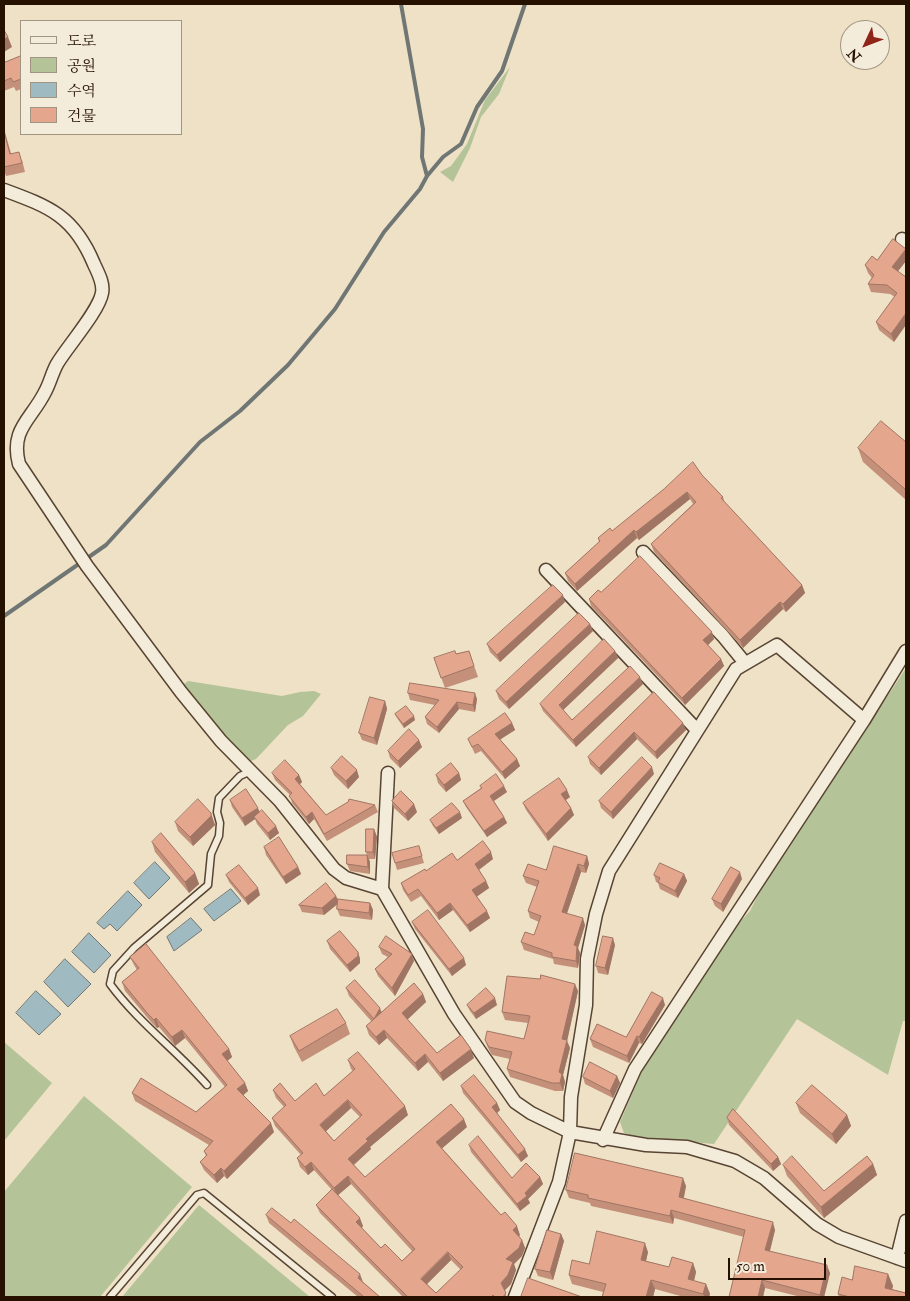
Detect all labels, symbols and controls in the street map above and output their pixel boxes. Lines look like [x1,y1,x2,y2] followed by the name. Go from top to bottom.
[20,20,182,135] legend
[840,20,890,70] north arrow
[67,32,96,51] text: 도로
[844,45,865,65] text: N
[67,57,96,76] text: 공원
[67,82,96,101] text: 수역
[67,107,96,126] text: 건물
[730,1248,828,1280] scale bar
[736,1257,765,1276] text: 50 m

